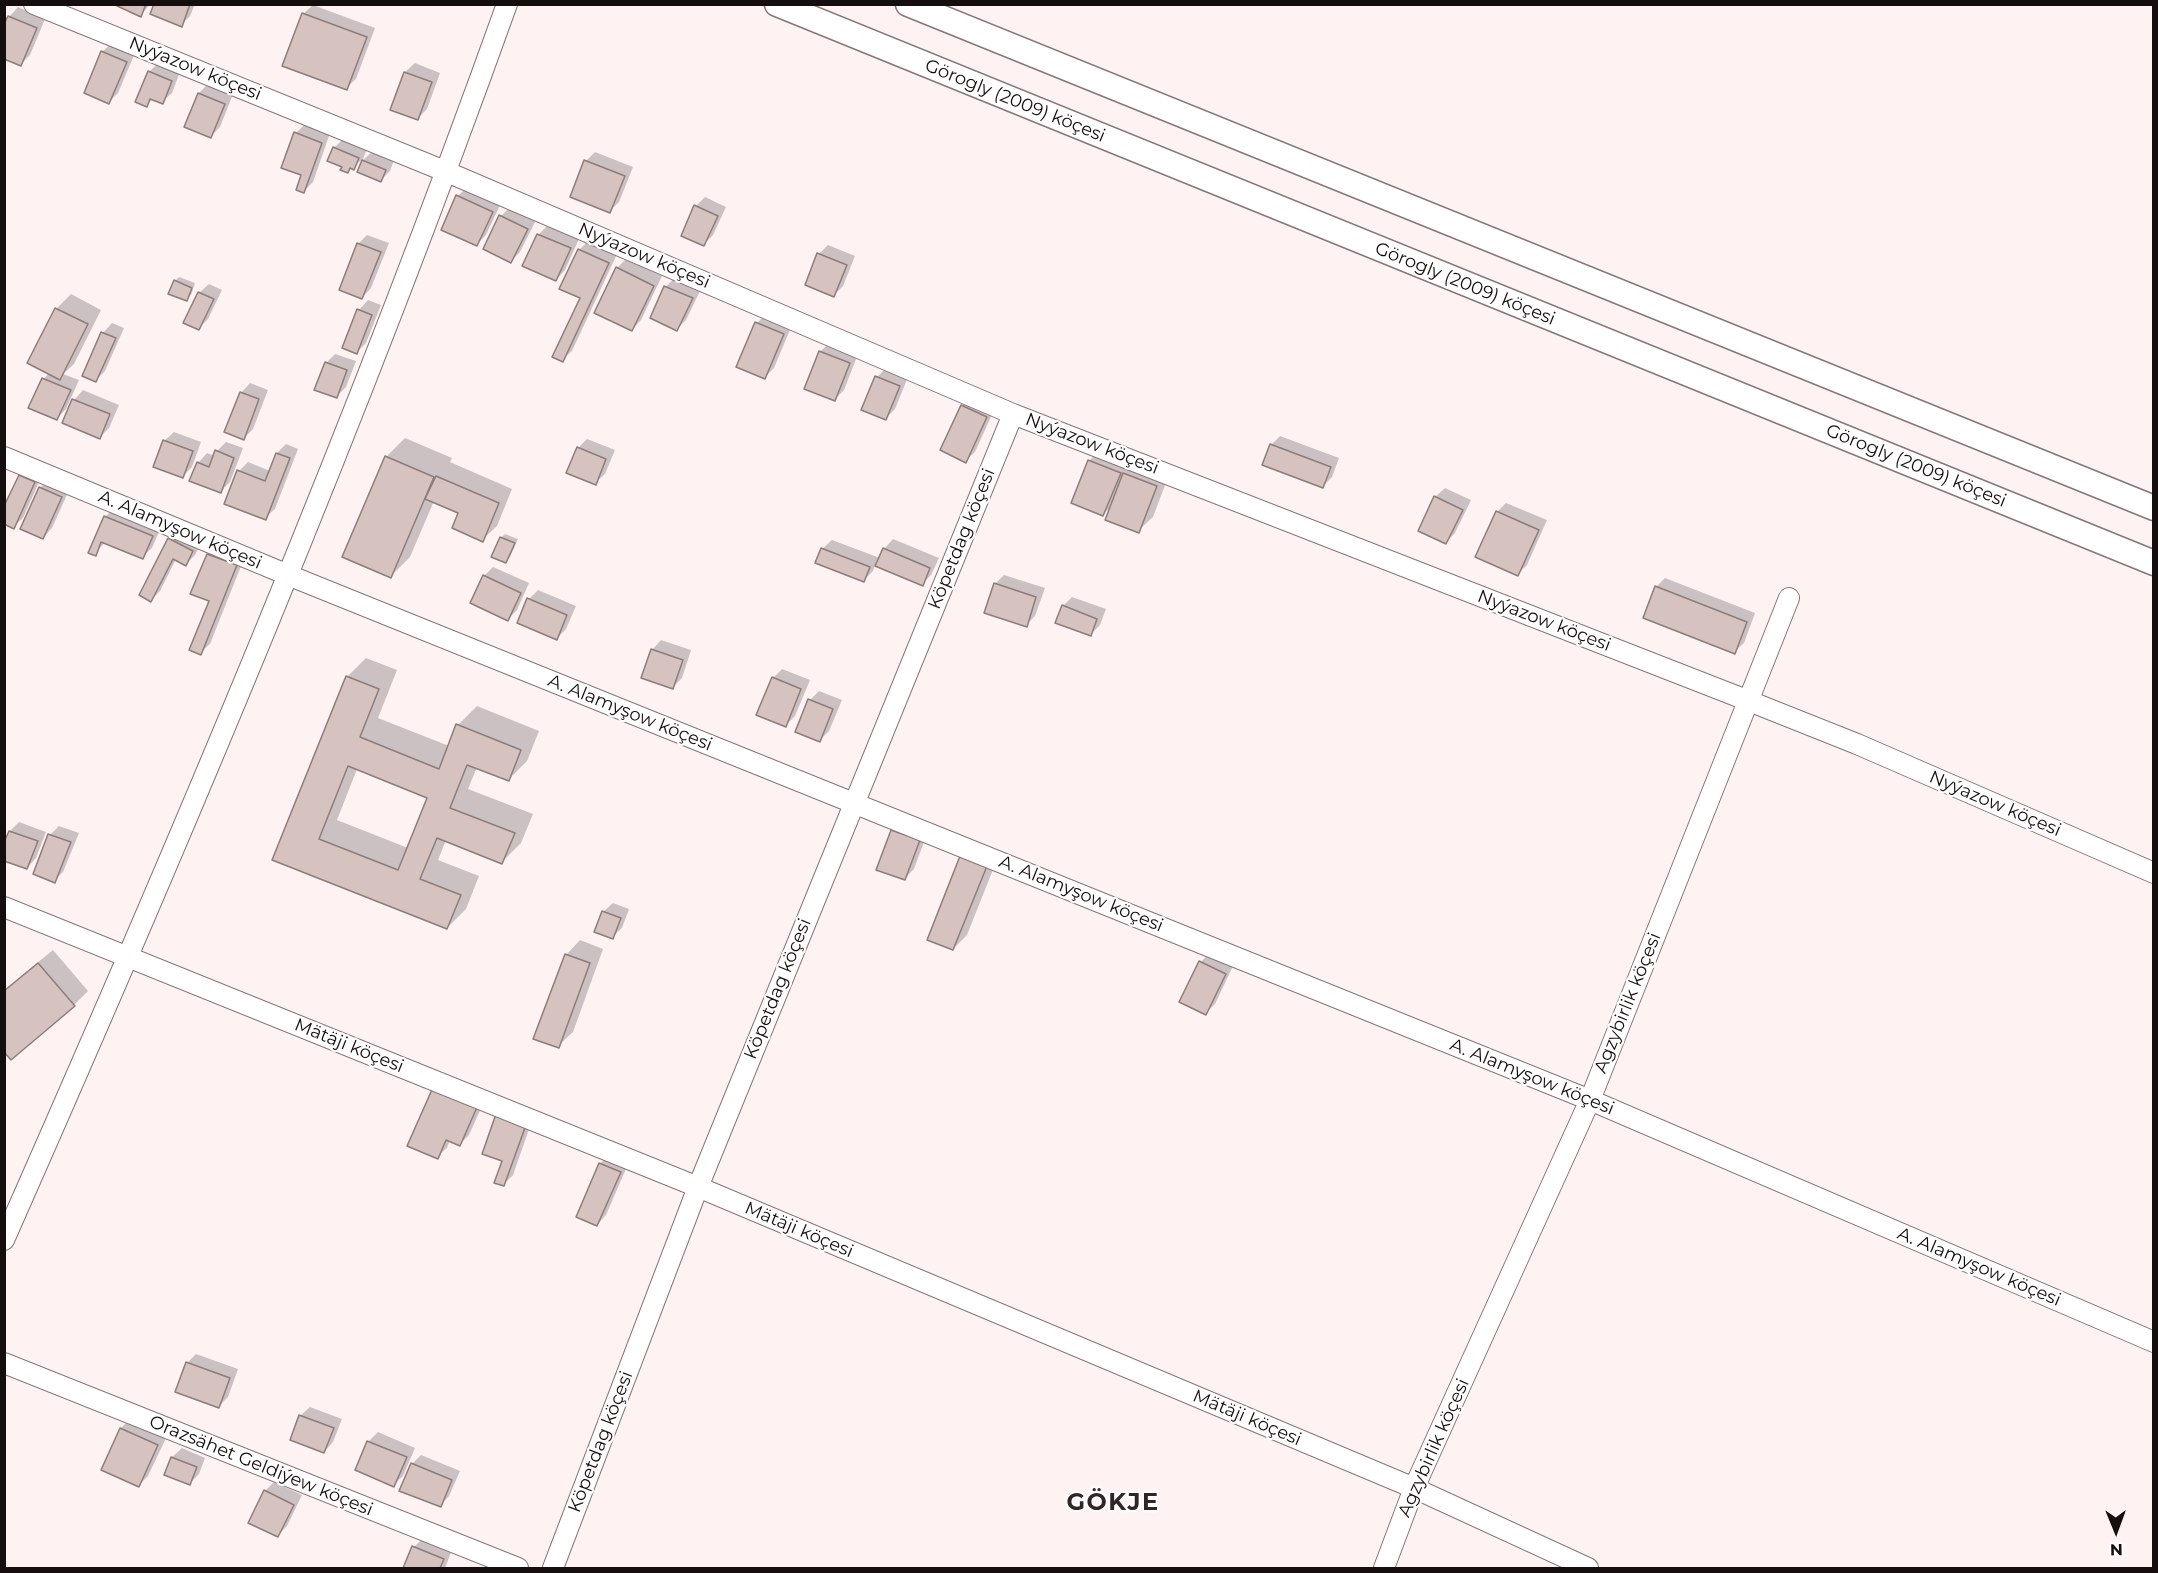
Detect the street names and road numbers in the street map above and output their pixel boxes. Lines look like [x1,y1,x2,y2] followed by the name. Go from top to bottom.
[126,33,264,105] street label: Nyýazow köçesi
[922,55,1108,147] street label: Görogly (2009) köçesi
[575,219,713,293] street label: Nyýazow köçesi
[1372,238,1558,330] street label: Görogly (2009) köçesi
[1022,409,1162,479] street label: Nyýazow köçesi
[1823,420,2009,512] street label: Görogly (2009) köçesi
[924,466,1000,612] street label: Köpetdag köçesi
[95,486,265,574] street label: A. Alamyşow köçesi
[1474,586,1614,656] street label: Nyýazow köçesi
[545,670,715,756] street label: A. Alamyşow köçesi
[1926,767,2064,841] street label: Nyýazow köçesi
[996,851,1166,937] street label: A. Alamyşow köçesi
[740,916,816,1062] street label: Köpetdag köçesi
[1590,930,1666,1076] street label: Agzybirlik köçesi
[291,1014,407,1078] street label: Mätäji köçesi
[1447,1034,1617,1120] street label: A. Alamyşow köçesi
[741,1197,857,1263] street label: Mätäji köçesi
[1894,1223,2064,1311] street label: A. Alamyşow köçesi
[564,1368,638,1516] street label: Köpetdag köçesi
[1394,1375,1474,1521] street label: Agzybirlik köçesi
[1189,1385,1305,1451] street label: Mätäji köçesi
[146,1411,376,1521] street label: Orazsähet Geldiýew köçesi

